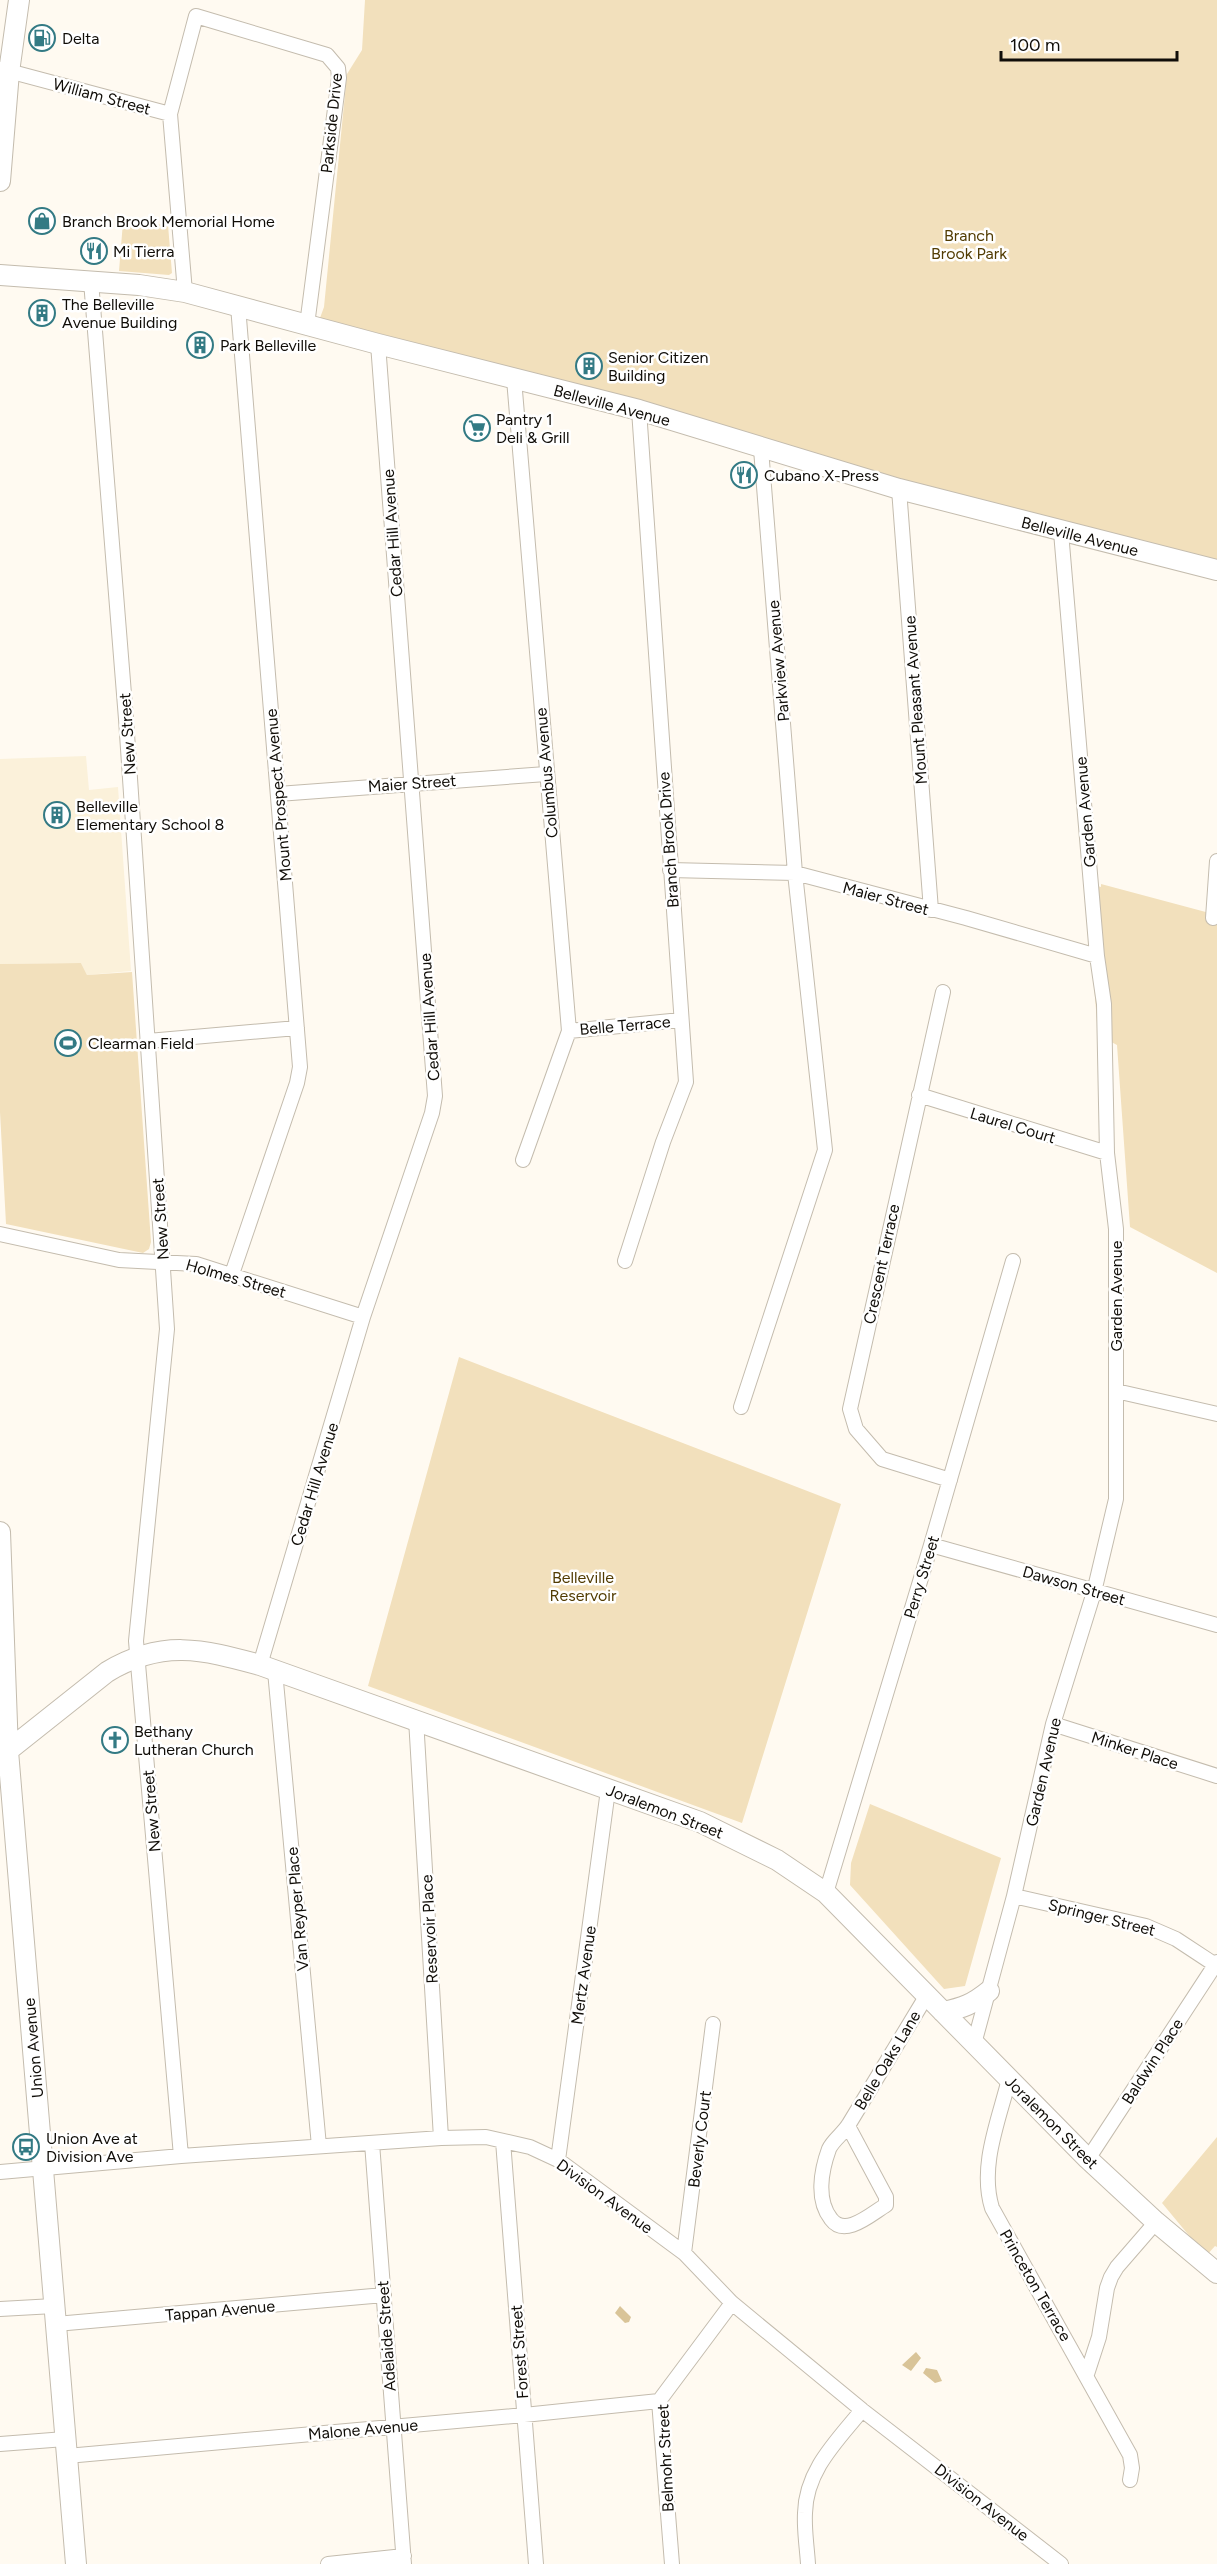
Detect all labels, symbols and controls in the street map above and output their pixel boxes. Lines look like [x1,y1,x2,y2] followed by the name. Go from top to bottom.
[27,23,57,53] fuel station icon: Delta
[1001,24,1176,62] scale bar
[62,29,99,48] place label: Delta
[1010,34,1060,56] text: 100 m
[317,72,346,174] street label: Parkside Drive
[51,74,153,119] street label: William Street
[27,206,57,236] shop icon: Branch Brook Memorial Home
[62,212,275,231] place label: Branch Brook Memorial Home
[931,226,1007,263] park label: Branch Brook Park
[79,236,109,266] restaurant icon: Mi Tierra
[113,242,174,261] place label: Mi Tierra
[62,295,177,332] place label: The Belleville Avenue Building
[27,298,57,328] building icon: The Belleville Avenue Building
[185,330,215,360] building icon: Park Belleville
[220,336,317,355] place label: Park Belleville
[608,348,708,385] place label: Senior Citizen Building
[574,351,604,381] building icon: Senior Citizen Building
[551,381,673,430] street label: Belleville Avenue
[496,410,570,447] place label: Pantry 1 Deli & Grill
[462,413,492,443] supermarket icon: Pantry 1 Deli & Grill
[729,460,759,490] restaurant icon: Cubano X-Press
[764,466,879,485] place label: Cubano X-Press
[379,468,406,597] street label: Cedar Hill Avenue
[1019,513,1141,560] street label: Belleville Avenue
[764,599,793,722] street label: Parkview Avenue
[900,615,931,785] street label: Mount Pleasant Avenue
[115,692,140,776] street label: New Street
[531,707,562,839] street label: Columbus Avenue
[261,708,295,882] street label: Mount Prospect Avenue
[1071,756,1100,868] street label: Garden Avenue
[367,771,457,796] street label: Maier Street
[654,771,683,909] street label: Branch Brook Drive
[76,797,224,834] place label: Belleville Elementary School 8
[42,800,72,830] building icon: Belleville Elementary School 8
[841,878,931,919] street label: Maier Street
[416,952,443,1081] street label: Cedar Hill Avenue
[579,1012,672,1039] street label: Belle Terrace
[53,1028,83,1058] sports icon: Clearman Field
[88,1034,194,1053] place label: Clearman Field
[968,1103,1058,1147] street label: Laurel Court
[148,1177,173,1261] street label: New Street
[859,1202,904,1326] street label: Crescent Terrace
[1107,1240,1126,1351] street label: Garden Avenue
[184,1255,288,1302] street label: Holmes Street
[287,1420,342,1548] street label: Cedar Hill Avenue
[900,1533,943,1621] street label: Perry Street
[1020,1562,1127,1609] street label: Dawson Street
[550,1568,617,1605] park label: Belleville Reservoir
[1022,1716,1065,1828] street label: Garden Avenue
[134,1722,254,1759] place label: Bethany Lutheran Church
[100,1725,130,1755] church icon: Bethany Lutheran Church
[1089,1728,1181,1774] street label: Minker Place
[138,1769,165,1853] street label: New Street
[604,1780,726,1843] street label: Joralemon Street
[283,1846,312,1972] street label: Van Reyper Place
[417,1874,442,1984] street label: Reservoir Place
[1046,1895,1157,1940] street label: Springer Street
[567,1924,600,2026] street label: Mertz Avenue
[20,1997,47,2099] street label: Union Avenue
[850,2007,925,2113] street label: Belle Oaks Lane
[1118,2015,1187,2108] street label: Baldwin Place
[1001,2072,1102,2173] street label: Joralemon Street
[684,2089,715,2189] street label: Beverly Court
[46,2129,138,2166] place label: Union Ave at Division Ave
[11,2132,41,2162] bus stop icon: Union Ave at Division Ave
[553,2155,657,2238] street label: Division Avenue
[996,2226,1075,2345] street label: Princeton Terrace
[373,2280,400,2392] street label: Adelaide Street
[164,2296,276,2325] street label: Tappan Avenue
[507,2304,532,2400] street label: Forest Street
[653,2404,678,2512] street label: Belmohr Street
[307,2415,419,2444] street label: Malone Avenue
[931,2460,1033,2545] street label: Division Avenue

